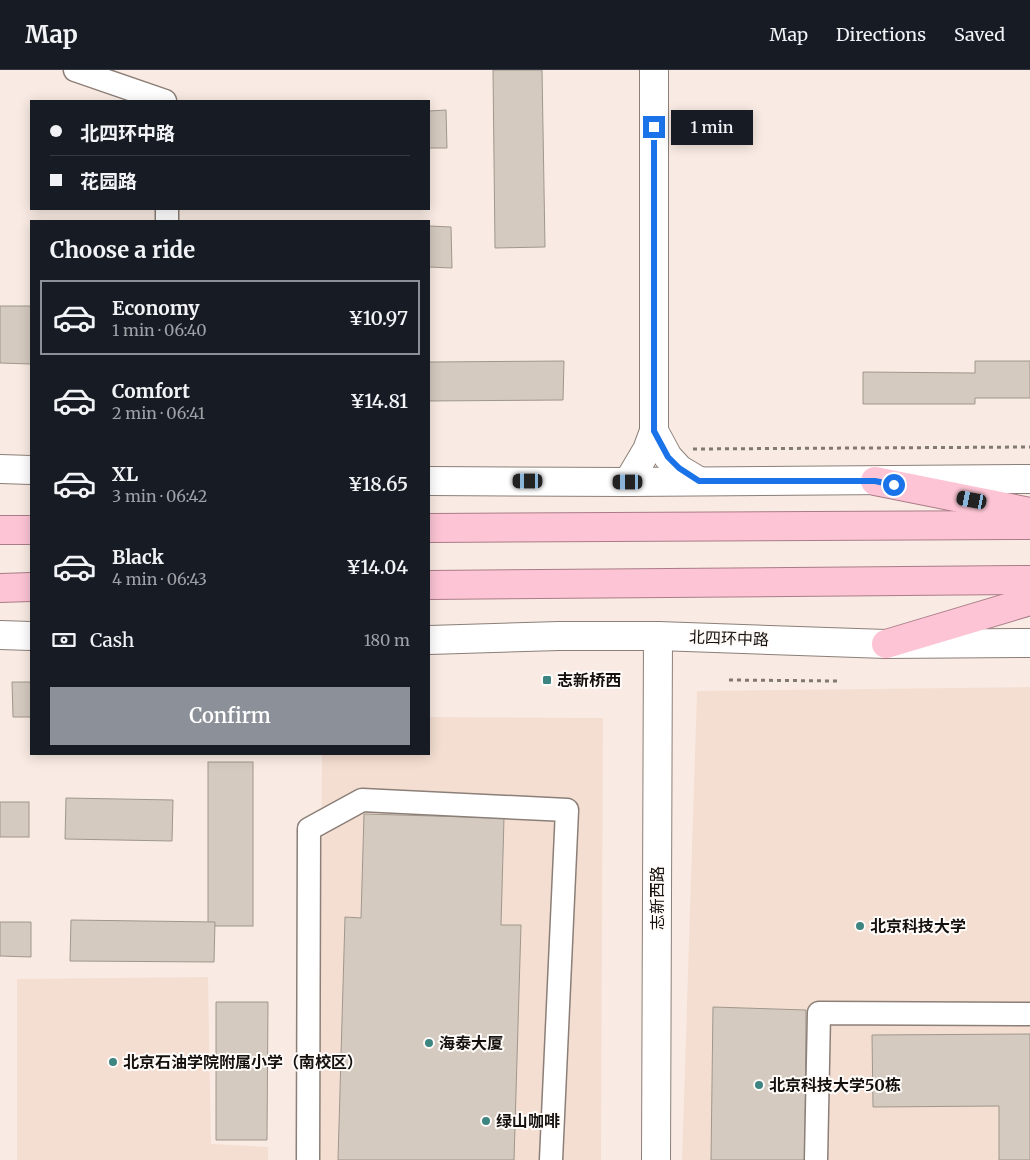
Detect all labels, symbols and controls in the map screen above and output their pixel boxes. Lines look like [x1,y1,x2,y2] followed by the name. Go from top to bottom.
[25,19,78,50] text: Map
[770,23,808,46] text: Map
[836,23,926,46] text: Directions
[954,23,1005,46] text: Saved
[672,110,754,144] callout: 1 min
[643,116,665,138] route end
[690,117,734,137] text: 1 min
[80,121,175,145] text: 北四环中路
[80,169,137,193] text: 花园路
[50,236,195,264] text: Choose a ride
[52,295,97,340] icon: car
[112,296,200,320] text: Economy
[349,306,408,330] text: ¥10.97
[112,320,207,340] text: 1 min · 06:40
[52,378,97,423] icon: car
[112,379,190,403] text: Comfort
[350,389,408,413] text: ¥14.81
[112,403,205,423] text: 2 min · 06:41
[52,461,97,506] icon: car
[112,462,138,486] text: XL
[348,472,408,496] text: ¥18.65
[513,474,543,489] car
[883,474,905,496] route start
[613,475,643,490] car
[112,486,207,506] text: 3 min · 06:42
[955,490,988,510] car
[52,544,97,589] icon: car
[112,545,164,569] text: Black
[346,555,408,579] text: ¥14.04
[112,569,207,589] text: 4 min · 06:43
[50,626,78,654] icon: cash
[689,627,769,649] street label: 北四环中路
[90,628,134,652] text: Cash
[364,630,410,650] text: 180 m
[557,670,621,690] place label: 志新桥西
[541,674,553,686] marker: 志新桥西
[50,687,410,745] button: Confirm
[647,866,667,930] street label: 志新西路
[870,916,966,936] place label: 北京科技大学
[854,920,866,932] marker: 北京科技大学
[439,1033,503,1053] place label: 海泰大厦
[423,1037,435,1049] marker: 海泰大厦
[123,1052,363,1072] place label: 北京石油学院附属小学（南校区）
[107,1056,119,1068] marker: 北京石油学院附属小学（南校区）
[769,1075,901,1095] place label: 北京科技大学50栋
[753,1079,765,1091] marker: 北京科技大学50栋
[496,1111,560,1131] place label: 绿山咖啡
[480,1115,492,1127] marker: 绿山咖啡

